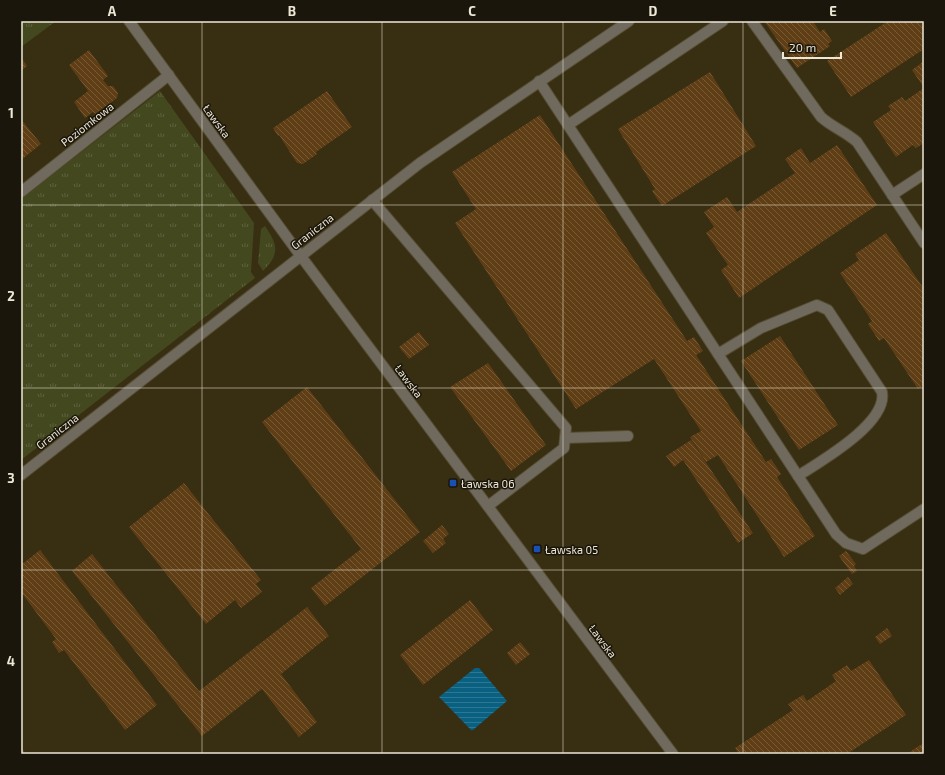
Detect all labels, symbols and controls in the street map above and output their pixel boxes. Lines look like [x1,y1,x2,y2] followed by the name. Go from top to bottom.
[108,3,117,19] text: A
[288,3,296,19] text: B
[468,3,476,19] text: C
[649,3,658,19] text: D
[829,3,837,19] text: E
[783,34,841,60] scale bar
[789,40,816,54] text: 20 m
[58,99,116,149] street label: Poziomkowa
[201,102,233,140] street label: Ławska
[8,105,14,121] text: 1
[288,211,336,251] street label: Graniczna
[7,288,15,304] text: 2
[392,362,426,400] street label: Ławska
[33,411,81,451] street label: Graniczna
[7,470,15,486] text: 3
[461,477,514,490] place label: Ławska 06
[448,478,458,488] marker: Ławska 06
[545,543,598,556] place label: Ławska 05
[532,544,542,554] marker: Ławska 05
[586,622,620,660] street label: Ławska
[7,653,15,669] text: 4

